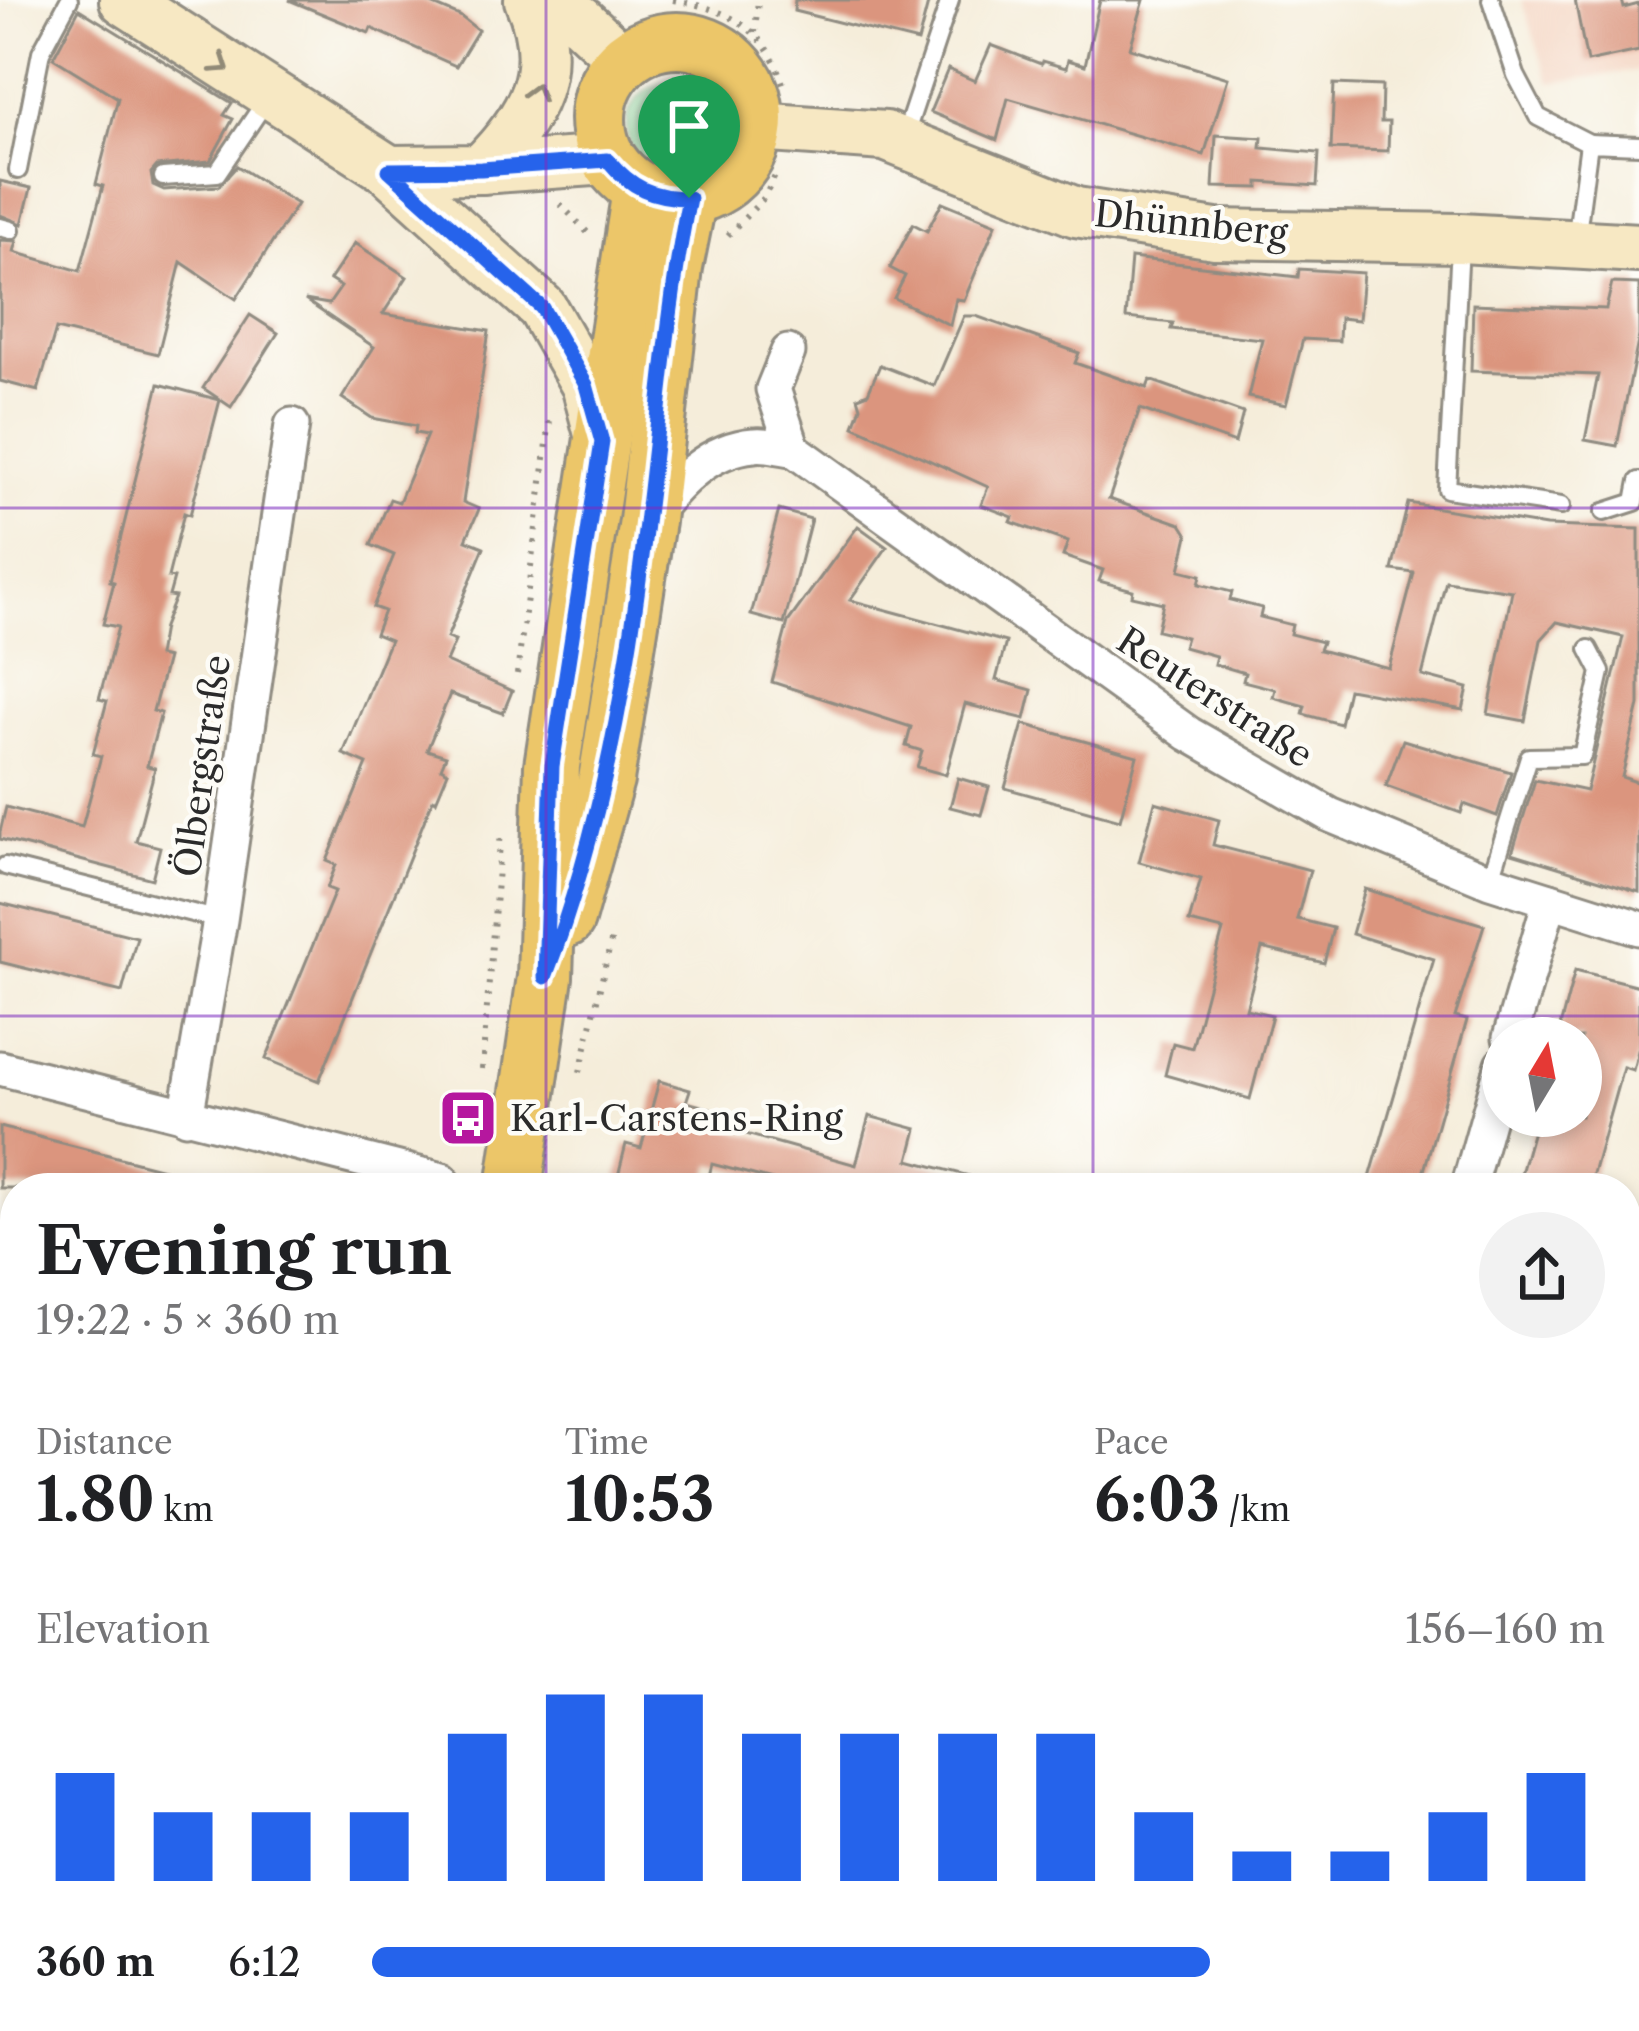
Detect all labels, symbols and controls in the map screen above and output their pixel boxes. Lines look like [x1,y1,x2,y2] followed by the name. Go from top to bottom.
[208,51,230,73] one-way arrow
[638,75,740,198] pin
[520,82,545,103] one-way arrow
[656,93,722,159] icon: arrive
[1092,191,1291,255] street label: Dhünnberg
[1109,618,1321,776] street label: Reuterstraße
[165,652,239,880] street label: Ölbergstraße
[1482,1017,1602,1137] north arrow
[1482,1017,1602,1137] map controls
[437,1087,499,1149] bus stop icon: Karl-Carstens-Ring
[510,1096,844,1140] place label: Karl-Carstens-Ring
[36,1210,452,1291] text: Evening run
[1479,1212,1605,1338] button: share
[36,1296,339,1344] text: 19:22 · 5 × 360 m
[36,1422,173,1463] text: Distance
[565,1422,648,1463] text: Time
[1094,1422,1169,1463] text: Pace
[36,1463,155,1537] text: 1.80
[565,1463,715,1537] text: 10:53
[1094,1463,1220,1537] text: 6:03
[155,1489,213,1530] text: km
[1220,1489,1290,1530] text: /km
[36,1605,210,1653] text: Elevation
[1405,1605,1605,1653] text: 156–160 m
[36,1938,155,1986] text: 360 m
[228,1938,301,1986] text: 6:12

